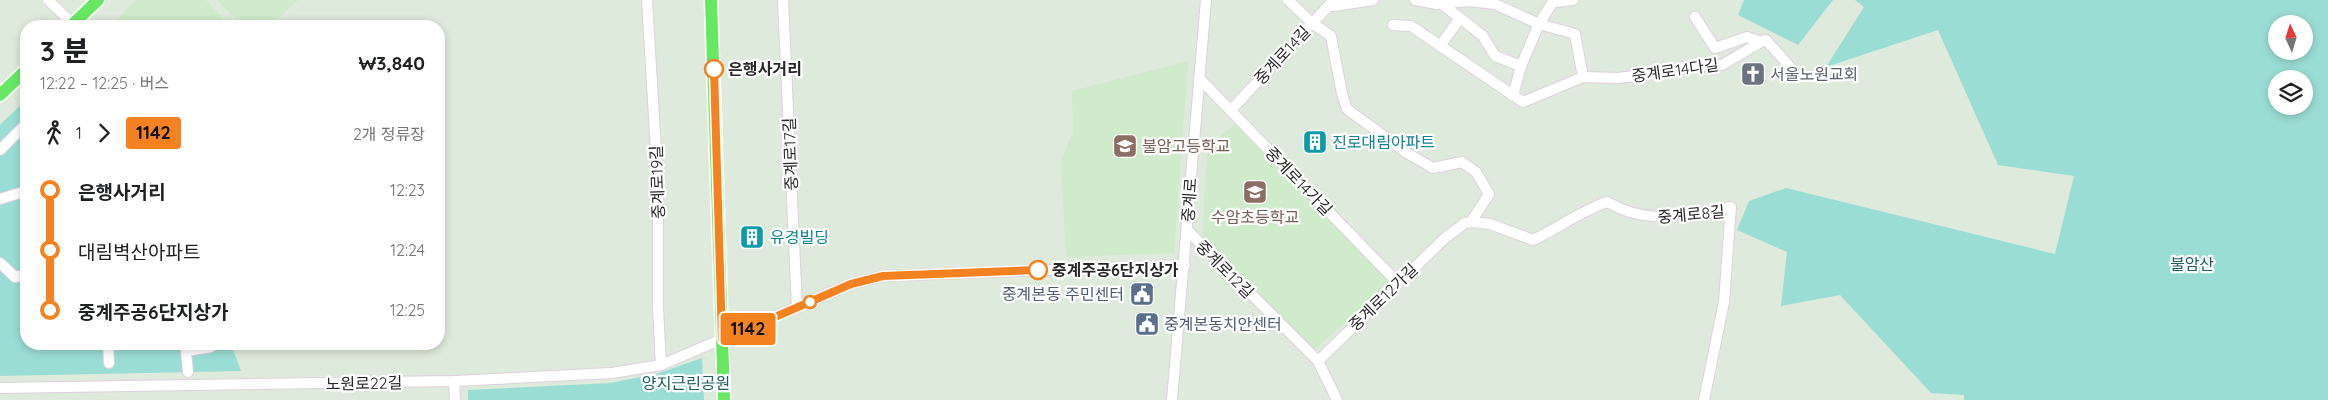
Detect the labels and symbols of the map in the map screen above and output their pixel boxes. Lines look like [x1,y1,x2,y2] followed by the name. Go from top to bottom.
[2268,15,2312,60] north arrow
[1250,21,1314,89] street label: 중계로14길
[1630,54,1720,86] street label: 중계로14다길
[704,59,724,79] marker: 은행사거리
[728,59,802,79] place label: 은행사거리
[1740,61,1766,87] church icon: 서울노원교회
[1770,64,1858,84] place label: 서울노원교회
[779,117,801,191] street label: 중계로17길
[1302,129,1328,155] building icon: 진로대림아파트
[1332,132,1435,152] place label: 진로대림아파트
[1112,133,1138,159] school or university icon: 불암고등학교
[1142,136,1230,156] place label: 불암고등학교
[1261,143,1337,219] street label: 중계로14가길
[646,145,668,219] street label: 중계로19길
[1177,177,1201,223] street label: 중계로
[1242,179,1268,205] school or university icon: 수암초등학교
[1656,201,1726,227] street label: 중계로8길
[1211,207,1299,227] place label: 수암초등학교
[739,224,765,250] building icon: 유경빌딩
[770,227,829,247] place label: 유경빌딩
[1192,236,1258,302] street label: 중계로12길
[2170,254,2214,274] park label: 불암산
[1344,259,1422,335] street label: 중계로12가길
[1028,260,1048,280] marker: 중계주공6단지상가
[1052,260,1179,280] place label: 중계주공6단지상가
[1129,281,1155,307] public building icon: 중계본동 주민센터
[1002,284,1124,304] place label: 중계본동 주민센터
[803,295,817,309] unlabelled marker
[1134,311,1160,337] public building icon: 중계본동치안센터
[713,313,783,345] line badge: 1142
[1164,314,1282,334] place label: 중계본동치안센터
[326,372,402,394] street label: 노원로22길
[642,373,730,393] park label: 양지근린공원

